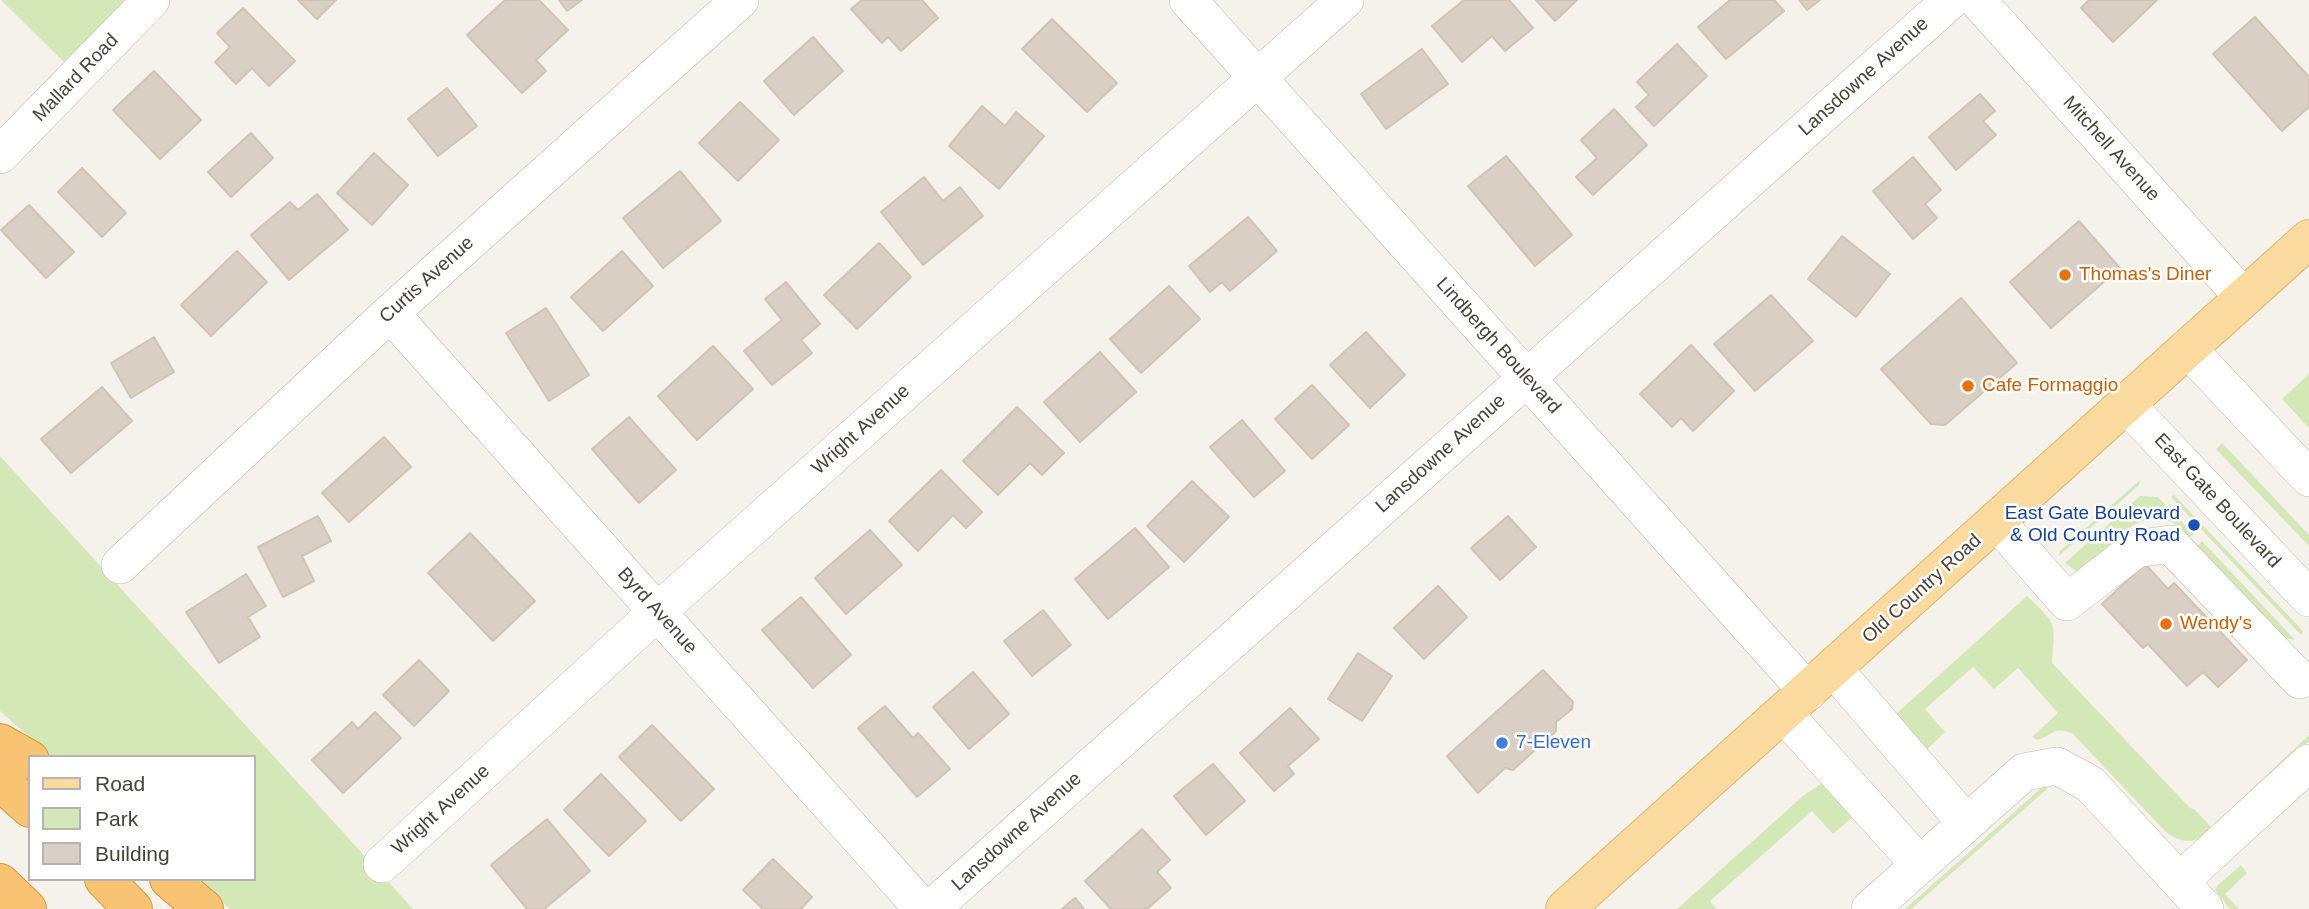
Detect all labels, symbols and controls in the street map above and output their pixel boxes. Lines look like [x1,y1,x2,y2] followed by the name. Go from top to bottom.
[1794,13,1934,141] street label: Lansdowne Avenue
[29,29,123,127] street label: Mallard Road
[2058,92,2164,206] street label: Mitchell Avenue
[375,232,479,328] street label: Curtis Avenue
[2079,264,2211,286] place label: Thomas's Diner
[2057,267,2073,283] marker: Thomas's Diner
[1431,273,1565,419] street label: Lindbergh Boulevard
[1982,375,2118,397] place label: Cafe Formaggio
[1960,378,1976,394] marker: Cafe Formaggio
[807,380,915,480] street label: Wright Avenue
[1371,390,1511,518] street label: Lansdowne Avenue
[2149,429,2285,573] street label: East Gate Boulevard
[2005,503,2180,547] place label: East Gate Boulevard & Old Country Road
[2186,517,2202,533] marker: East Gate Boulevard & Old Country Road
[1858,530,1986,648] street label: Old Country Road
[612,563,702,659] street label: Byrd Avenue
[2180,613,2252,635] place label: Wendy's
[2158,616,2174,632] marker: Wendy's
[1516,732,1591,754] place label: 7-Eleven
[1494,735,1510,751] marker: 7-Eleven
[28,755,256,881] legend
[387,760,495,860] street label: Wright Avenue
[947,768,1087,896] street label: Lansdowne Avenue
[95,772,145,795] text: Road
[95,807,138,830] text: Park
[95,842,170,865] text: Building

